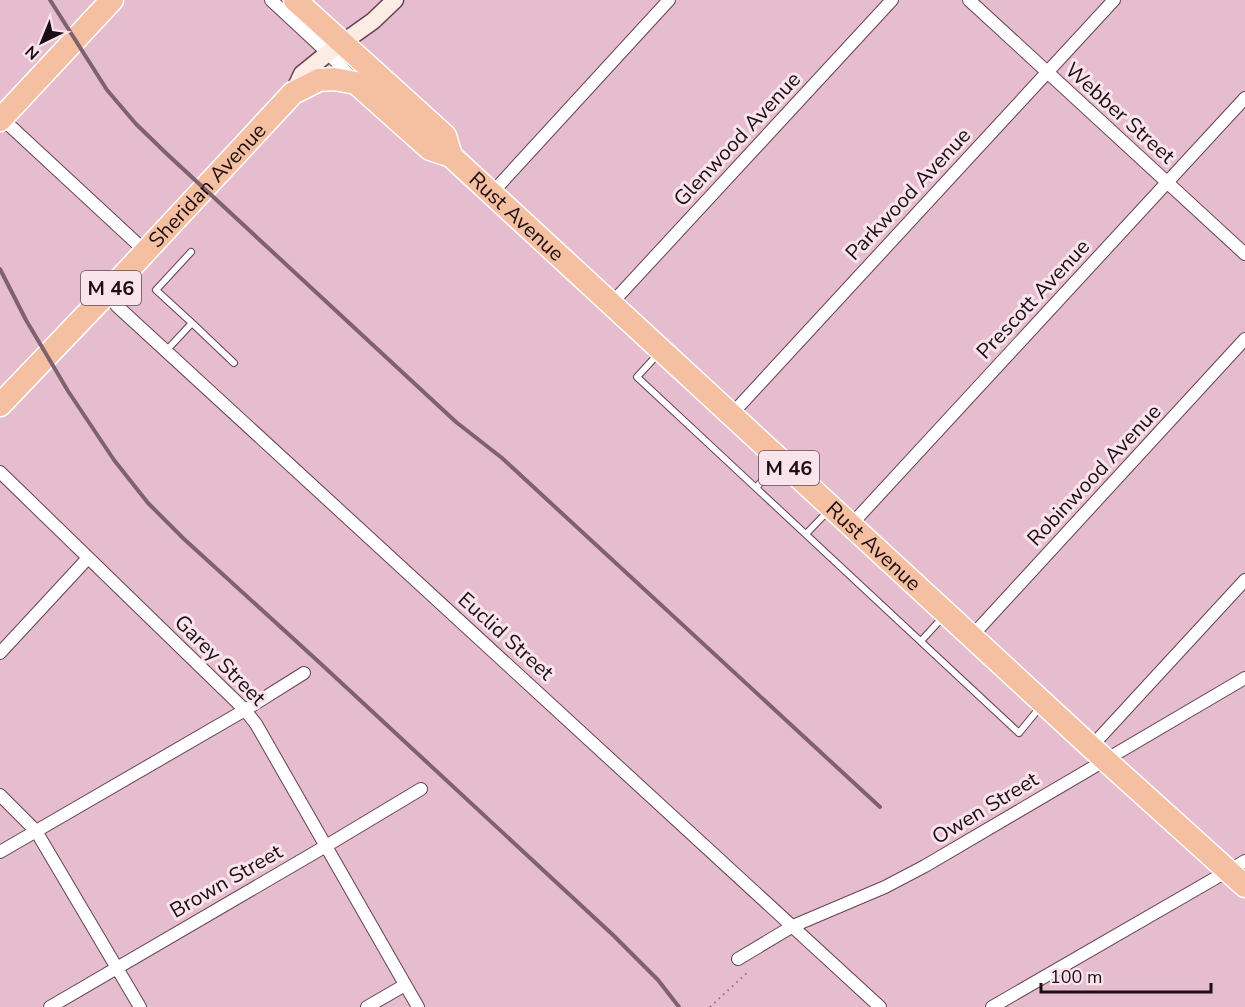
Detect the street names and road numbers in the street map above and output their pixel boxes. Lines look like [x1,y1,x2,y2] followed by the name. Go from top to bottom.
[1059,56,1181,170] street label: Webber Street
[667,66,807,212] street label: Glenwood Avenue
[142,117,272,254] street label: Sheridan Avenue
[839,122,977,266] street label: Parkwood Avenue
[463,165,570,268] street label: Rust Avenue
[970,233,1096,365] street label: Prescott Avenue
[81,271,141,305] road number: M 46
[1021,398,1167,552] street label: Robinwood Avenue
[759,451,819,485] road number: M 46
[820,495,927,597] street label: Rust Avenue
[452,586,560,687] street label: Euclid Street
[168,608,272,712] street label: Garey Street
[927,765,1044,851] street label: Owen Street
[165,837,288,924] street label: Brown Street

